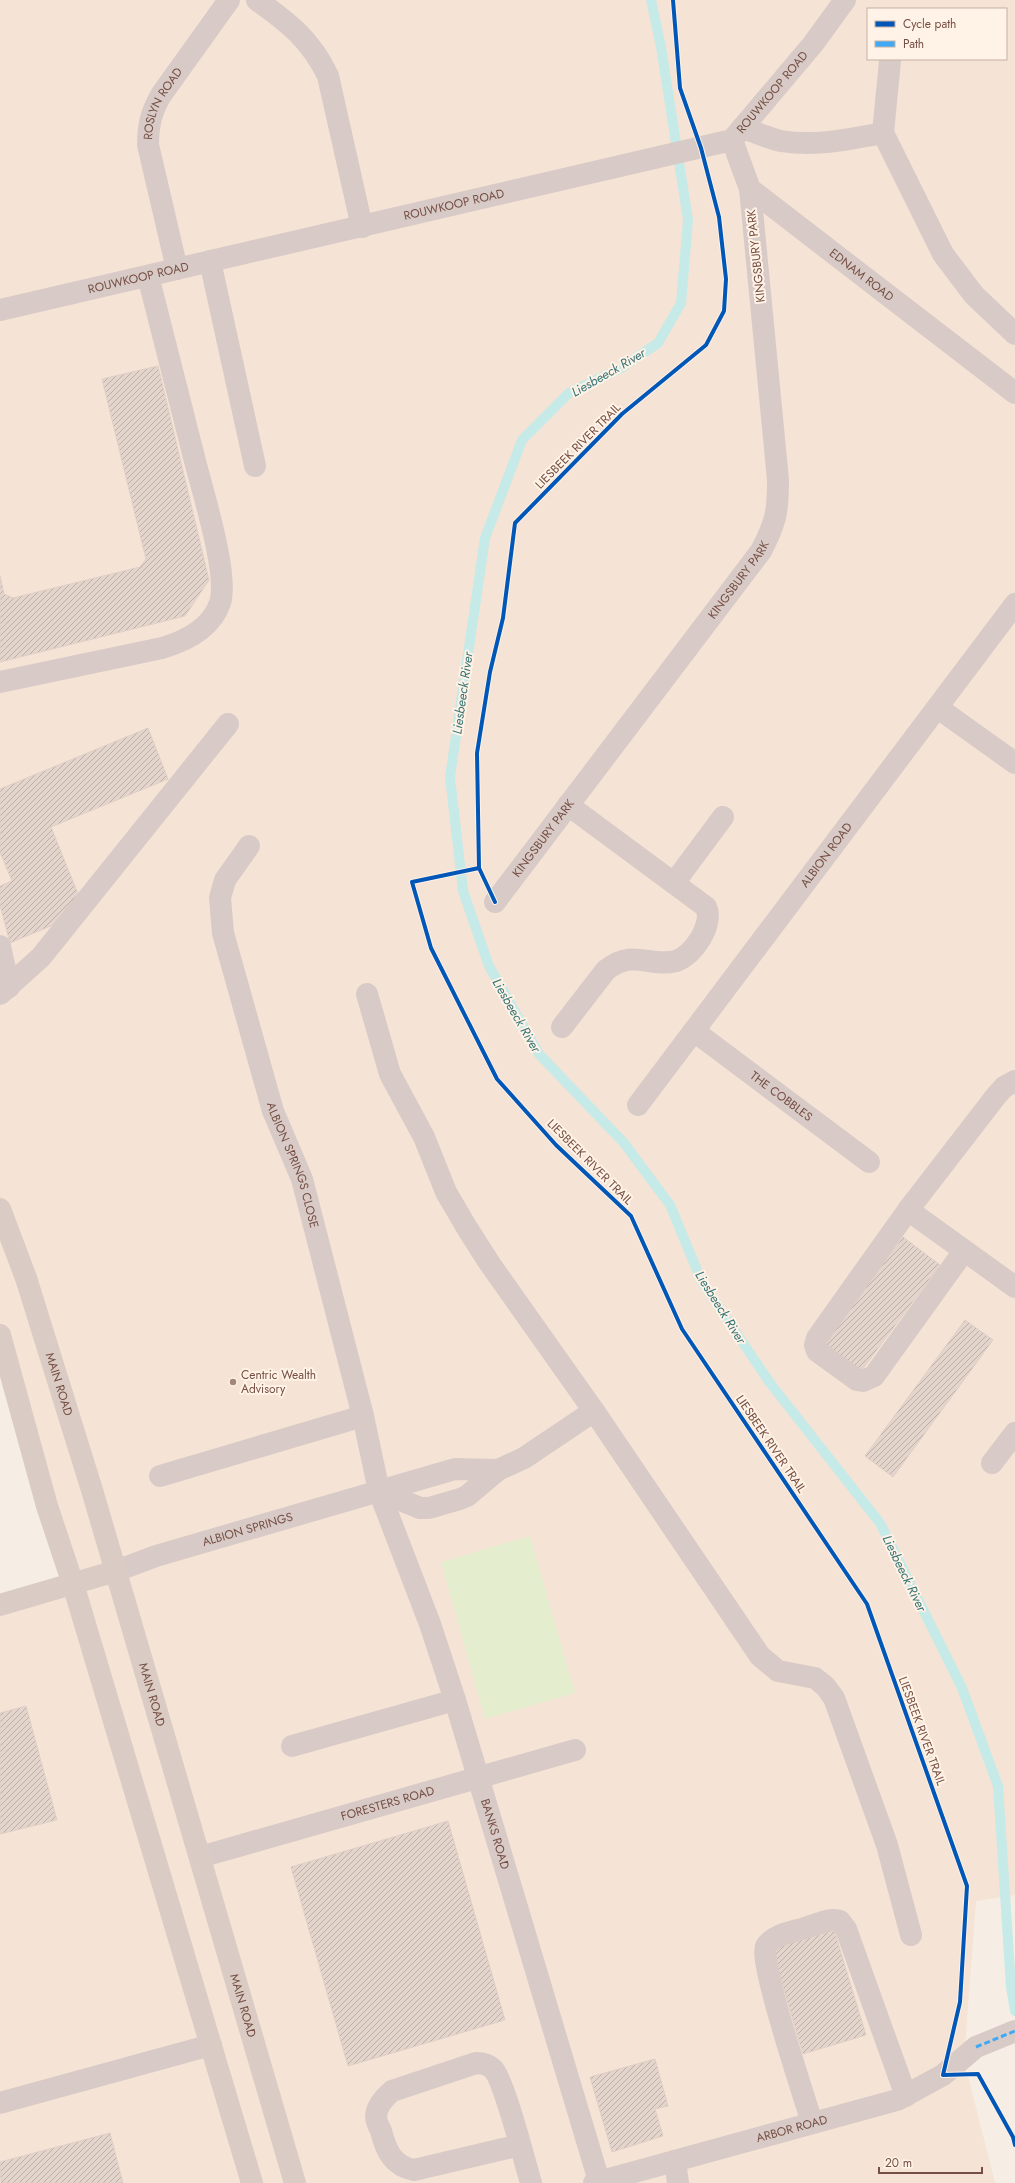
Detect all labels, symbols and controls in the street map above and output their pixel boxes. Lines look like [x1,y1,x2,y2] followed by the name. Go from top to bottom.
[867,8,1007,60] legend
[903,15,956,33] text: Cycle path
[903,35,924,53] text: Path
[732,47,812,137] street label: ROUWKOOP ROAD
[139,64,187,140] street label: ROSLYN ROAD
[402,184,506,225] street label: ROUWKOOP ROAD
[742,208,770,303] street label: KINGSBURY PARK
[825,244,898,306] street label: EDNAM ROAD
[86,257,190,298] street label: ROUWKOOP ROAD
[568,343,649,401] water label: Liesbeeck River
[531,399,625,493] street label: LIESBEEK RIVER TRAIL
[704,537,774,623] street label: KINGSBURY PARK
[447,650,478,735] water label: Liesbeeck River
[508,795,579,881] street label: KINGSBURY PARK
[796,819,857,891] street label: ALBION ROAD
[488,975,546,1056] water label: Liesbeeck River
[746,1067,817,1126] street label: THE COBBLES
[262,1100,323,1230] street label: ALBION SPRINGS CLOSE
[543,1115,637,1209] street label: LIESBEEK RIVER TRAIL
[691,1267,751,1348] water label: Liesbeeck River
[41,1350,77,1418] street label: MAIN ROAD
[241,1366,316,1398] place label: Centric Wealth Advisory
[228,1377,238,1387] marker: Centric Wealth Advisory
[731,1391,811,1497] street label: LIESBEEK RIVER TRAIL
[200,1508,295,1551] street label: ALBION SPRINGS
[878,1532,932,1615] water label: Liesbeeck River
[134,1661,170,1729] street label: MAIN ROAD
[894,1674,950,1789] street label: LIESBEEK RIVER TRAIL
[339,1782,436,1825] street label: FORESTERS ROAD
[476,1797,514,1871] street label: BANKS ROAD
[225,1972,261,2040] street label: MAIN ROAD
[754,2110,829,2147] street label: ARBOR ROAD
[879,2149,982,2175] scale bar
[885,2154,912,2172] text: 20 m

